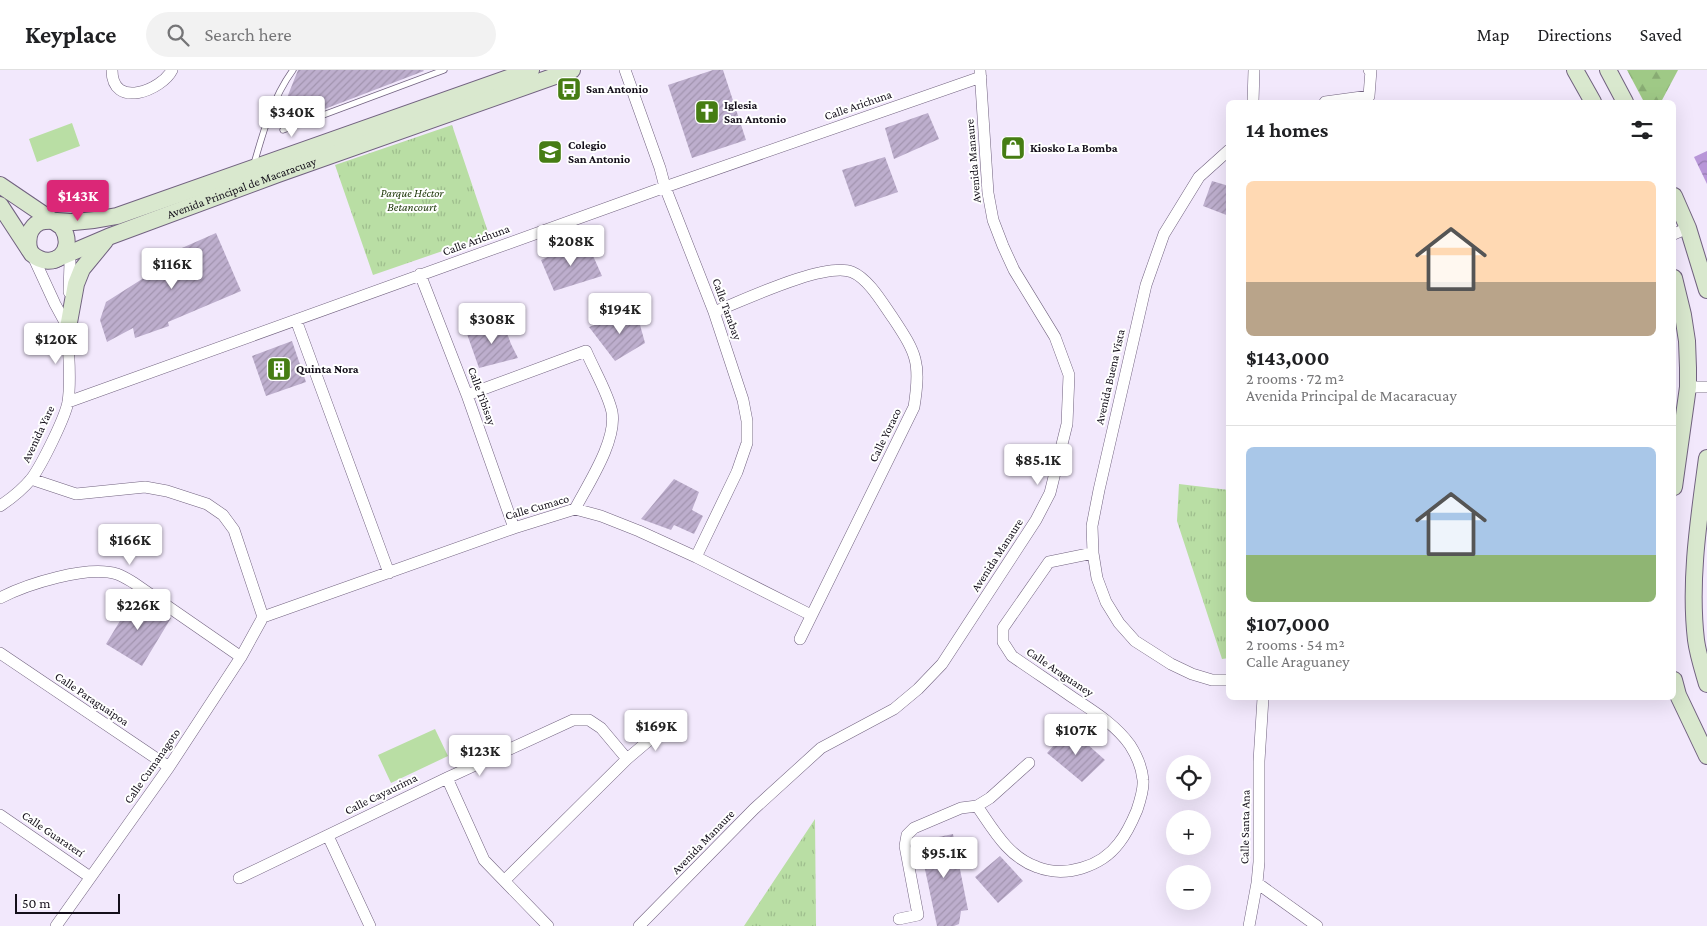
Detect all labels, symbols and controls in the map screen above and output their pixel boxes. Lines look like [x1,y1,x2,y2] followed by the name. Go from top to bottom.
[146,12,496,57] search box
[25,21,116,48] text: Keyplace
[164,21,192,49] icon: search
[204,24,292,45] text: Search here
[1477,25,1509,45] text: Map
[1537,25,1612,45] text: Directions
[1640,25,1682,45] text: Saved
[556,76,582,102] bus stop icon: San Antonio
[586,82,648,96] place label: San Antonio
[822,87,894,123] street label: Calle Arichuna
[257,96,327,138] pin: $340K
[724,98,786,126] place label: Iglesia San Antonio
[694,99,720,125] church icon: Iglesia San Antonio
[270,103,314,120] text: $340K
[1628,116,1656,144] icon: filters
[962,118,984,204] street label: Avenida Manaure
[1246,118,1328,142] text: 14 homes
[1000,135,1026,161] shop icon: Kiosko La Bomba
[568,138,630,166] place label: Colegio San Antonio
[537,139,563,165] school or university icon: Colegio San Antonio
[1030,141,1118,155] place label: Kiosko La Bomba
[165,154,319,222] street label: Avenida Principal de Macaracuay
[43,180,113,222] pin: $143K
[381,186,444,214] park label: Parque Héctor Betancourt
[58,187,98,204] text: $143K
[1406,214,1496,304] icon: home
[441,221,512,259] street label: Calle Arichuna
[536,224,606,267] pin: $208K
[548,232,594,249] text: $208K
[137,248,207,290] pin: $116K
[153,255,191,272] text: $116K
[709,276,745,342] street label: Calle Tarabay
[585,292,655,335] pin: $194K
[599,300,641,317] text: $194K
[457,302,527,345] pin: $308K
[469,310,515,327] text: $308K
[21,322,91,365] pin: $120K
[1092,328,1128,426] street label: Avenida Buena Vista
[35,330,77,347] text: $120K
[1246,346,1330,370] text: $143,000
[266,356,292,382] building icon: Quinta Nora
[296,362,359,376] place label: Quinta Nora
[465,365,499,428] street label: Calle Tibisay
[1246,370,1344,387] text: 2 rooms · 72 m²
[1246,387,1457,404] text: Avenida Principal de Macaracuay
[19,403,57,465] street label: Avenida Yare
[866,406,904,464] street label: Calle Yoraco
[997,444,1079,486] pin: $85.1K
[1015,451,1061,468] text: $85.1K
[1406,479,1496,569] icon: home
[503,491,571,523] street label: Calle Cumaco
[968,516,1026,594] street label: Avenida Manaure
[95,524,165,566] pin: $166K
[109,531,151,548] text: $166K
[103,588,173,631] pin: $226K
[116,596,160,613] text: $226K
[1246,612,1330,636] text: $107,000
[1246,636,1345,653] text: 2 rooms · 54 m²
[1024,644,1097,700] street label: Calle Araguaney
[1246,653,1350,670] text: Calle Araguaney
[52,669,132,729] street label: Calle Paraguaipoa
[621,710,691,752] pin: $169K
[1041,714,1111,756] pin: $107K
[635,717,677,734] text: $169K
[1055,721,1097,738] text: $107K
[121,726,183,806] street label: Calle Cumanagoto
[445,734,515,777] pin: $123K
[460,742,500,759] text: $123K
[1166,755,1211,910] map controls
[1166,755,1211,800] button: locate
[342,770,420,818] street label: Calle Cayaurima
[1237,789,1253,864] street label: Calle Santa Ana
[669,807,737,877] street label: Avenida Manaure
[19,808,87,860] street label: Calle Guaraterí
[1166,810,1211,855] button: +
[903,836,985,879] pin: $95.1K
[922,844,966,861] text: $95.1K
[1166,865,1211,910] button: −
[15,891,120,914] scale bar
[22,895,50,911] text: 50 m

